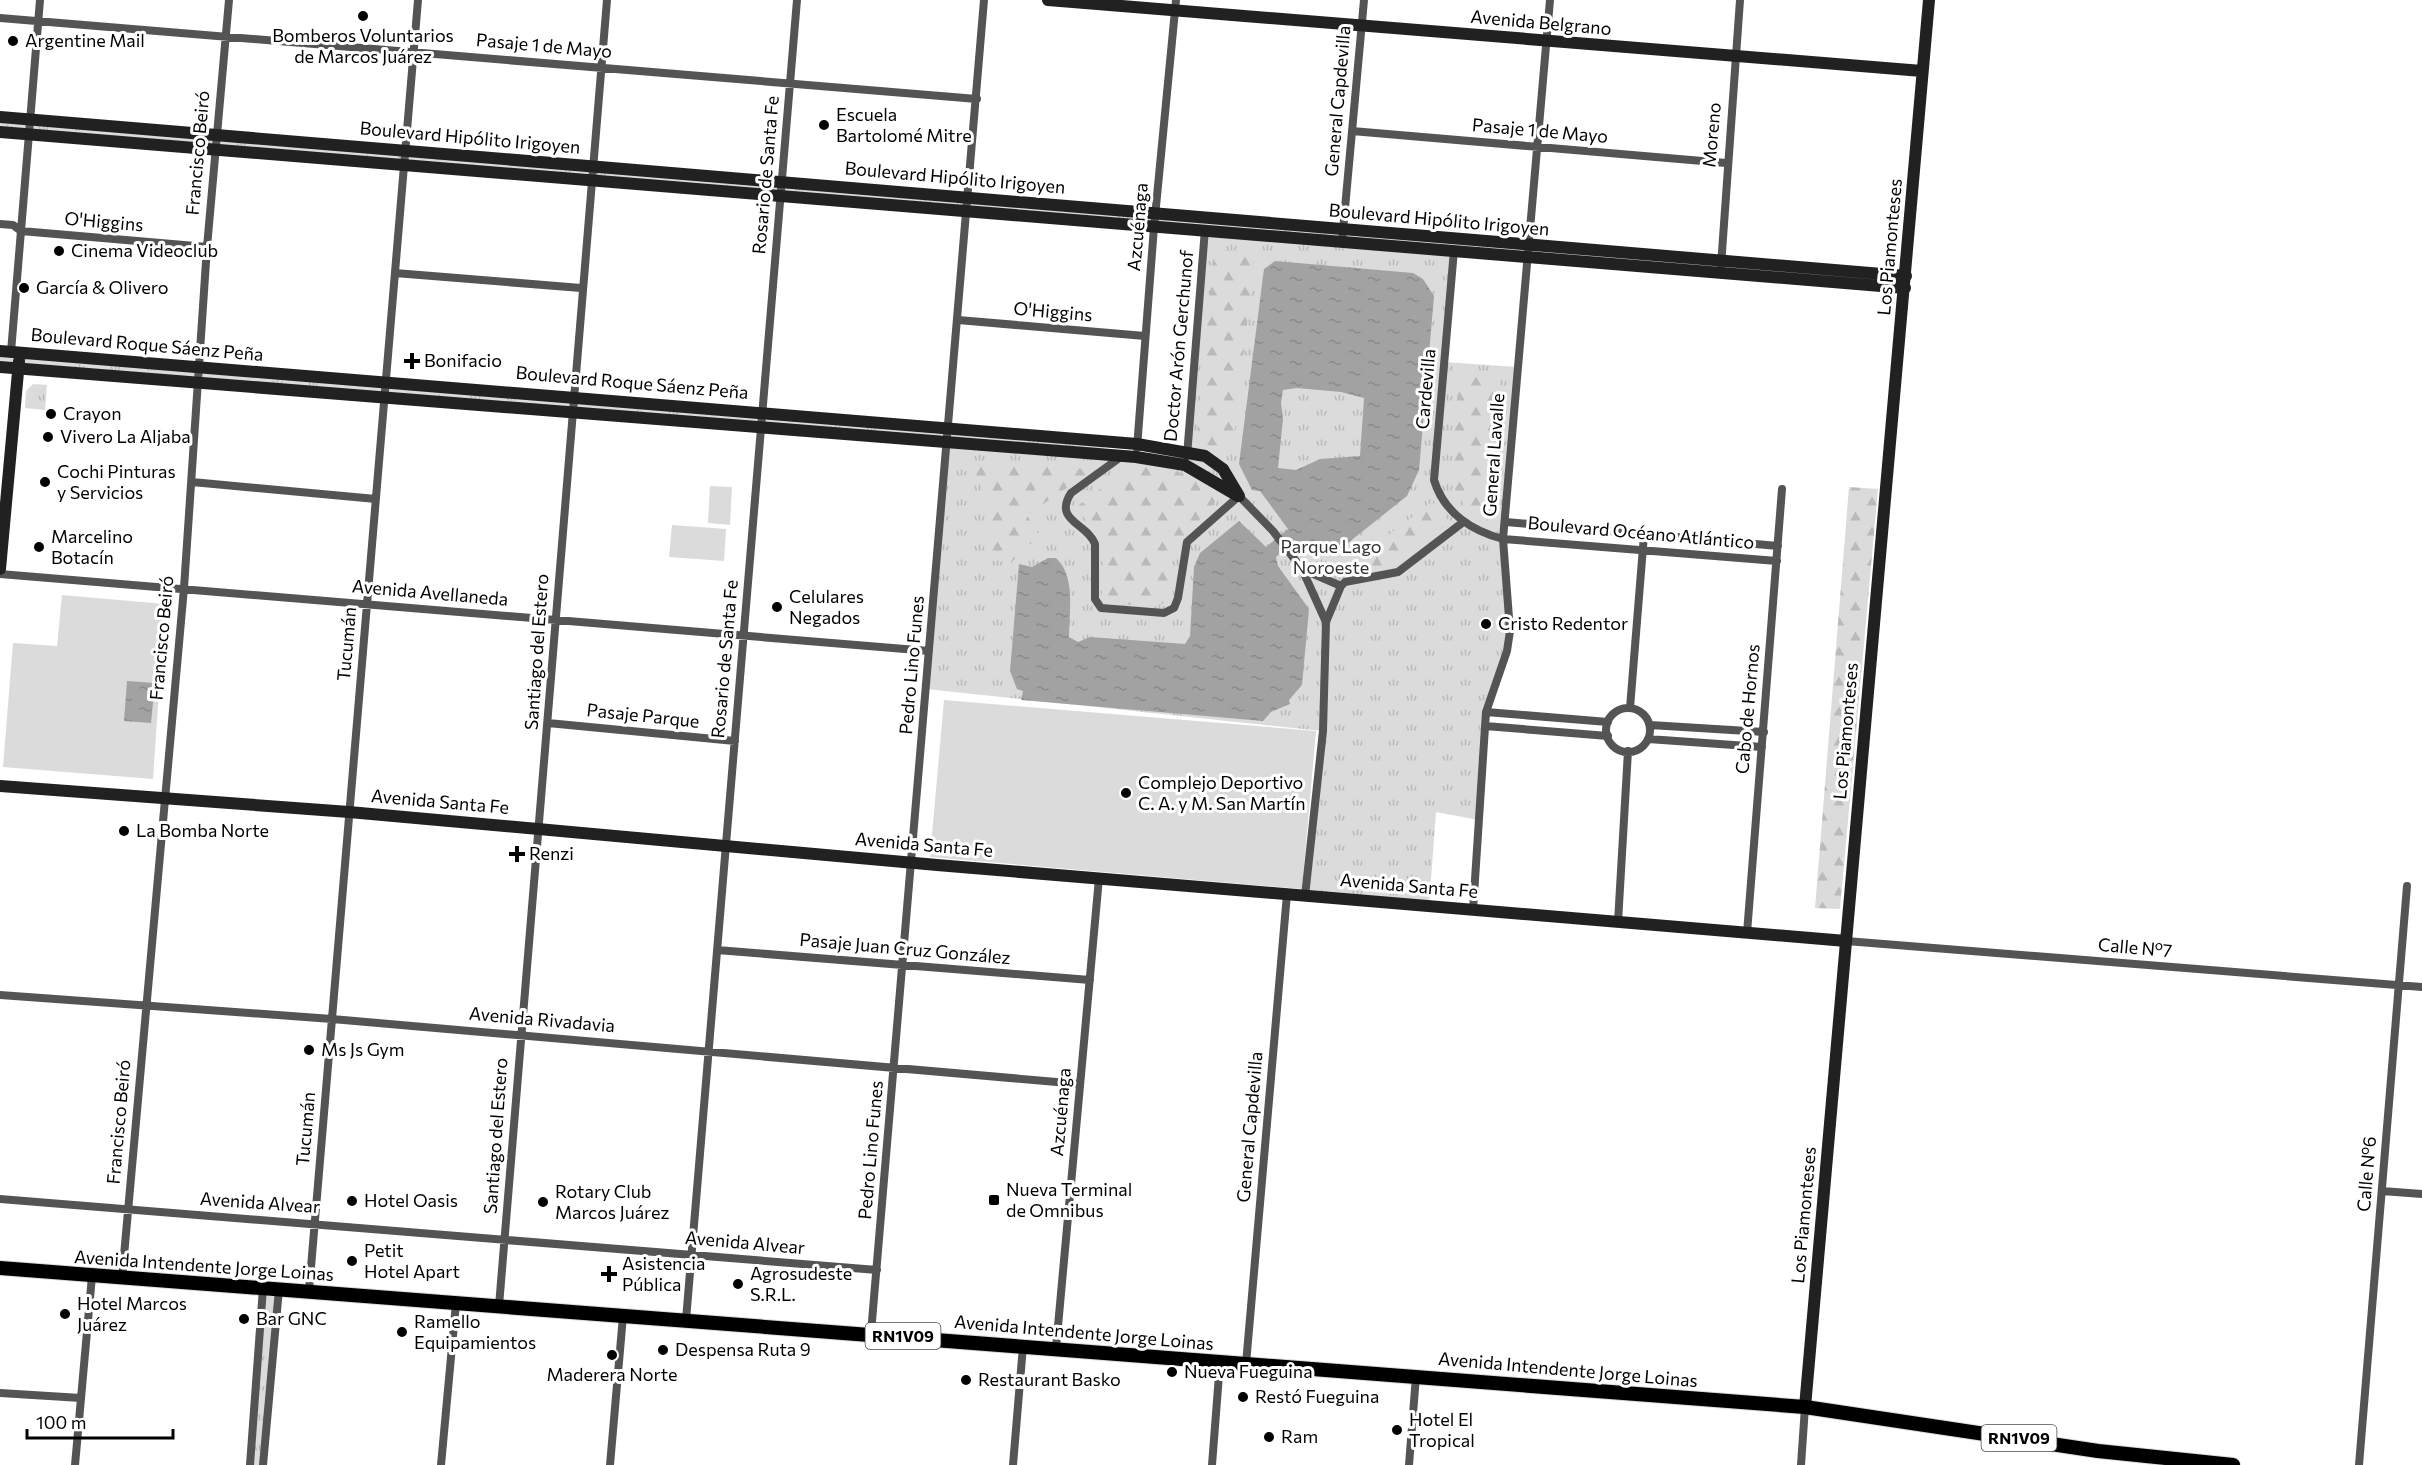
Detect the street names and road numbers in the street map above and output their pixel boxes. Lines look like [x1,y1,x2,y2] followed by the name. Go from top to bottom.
[1470,5,1612,39] street label: Avenida Belgrano
[1319,25,1355,177] street label: General Capdevilla
[475,28,613,62] street label: Pasaje 1 de Mayo
[181,90,213,216] street label: Francisco Beiró
[747,95,783,255] street label: Rosario de Santa Fe
[1697,101,1725,168] street label: Moreno
[1471,113,1609,147] street label: Pasaje 1 de Mayo
[359,116,581,158] street label: Boulevard Hipólito Irigoyen
[844,156,1066,198] street label: Boulevard Hipólito Irigoyen
[1872,178,1906,316] street label: Los Piamonteses
[1122,182,1152,272] street label: Azcuénaga
[1328,198,1550,240] street label: Boulevard Hipólito Irigoyen
[64,207,144,235] street label: O'Higgins
[1159,248,1197,443] street label: Doctor Arón Gerchunof
[1013,297,1093,325] street label: O'Higgins
[30,323,264,365] street label: Boulevard Roque Sáenz Peña
[1411,348,1439,430] street label: Cardevilla
[515,361,749,403] street label: Boulevard Roque Sáenz Peña
[1478,393,1508,517] street label: General Lavalle
[1527,511,1755,553] street label: Boulevard Océano Atlántico
[520,573,552,731] street label: Santiago del Estero
[351,574,509,610] street label: Avenida Avellaneda
[145,575,177,701] street label: Francisco Beiró
[706,579,742,739] street label: Rosario de Santa Fe
[894,594,928,735] street label: Pedro Lino Funes
[332,606,360,682] street label: Tucumán
[1730,643,1764,775] street label: Cabo de Hornos
[1828,662,1862,800] street label: Los Piamonteses
[586,698,701,732] street label: Pasaje Parque
[370,784,510,818] street label: Avenida Santa Fe
[854,827,994,861] street label: Avenida Santa Fe
[1339,868,1479,902] street label: Avenida Santa Fe
[799,928,1012,968] street label: Pasaje Juan Cruz González
[2097,933,2173,961] street label: Calle Nº7
[468,1002,616,1036] street label: Avenida Rivadavia
[1231,1051,1267,1203] street label: General Capdevilla
[479,1057,511,1215] street label: Santiago del Estero
[102,1059,134,1185] street label: Francisco Beiró
[1045,1067,1075,1157] street label: Azcuénaga
[853,1079,887,1220] street label: Pedro Lino Funes
[291,1091,319,1167] street label: Tucumán
[2352,1135,2380,1213] street label: Calle Nº6
[1786,1146,1820,1284] street label: Los Piamonteses
[199,1187,321,1217] street label: Avenida Alvear
[684,1226,806,1258] street label: Avenida Alvear
[73,1245,335,1285] street label: Avenida Intendente Jorge Loinas
[953,1310,1215,1354] street label: Avenida Intendente Jorge Loinas
[866,1323,940,1349] road number: RN1V09
[1437,1347,1699,1391] street label: Avenida Intendente Jorge Loinas
[1982,1425,2056,1451] road number: RN1V09

